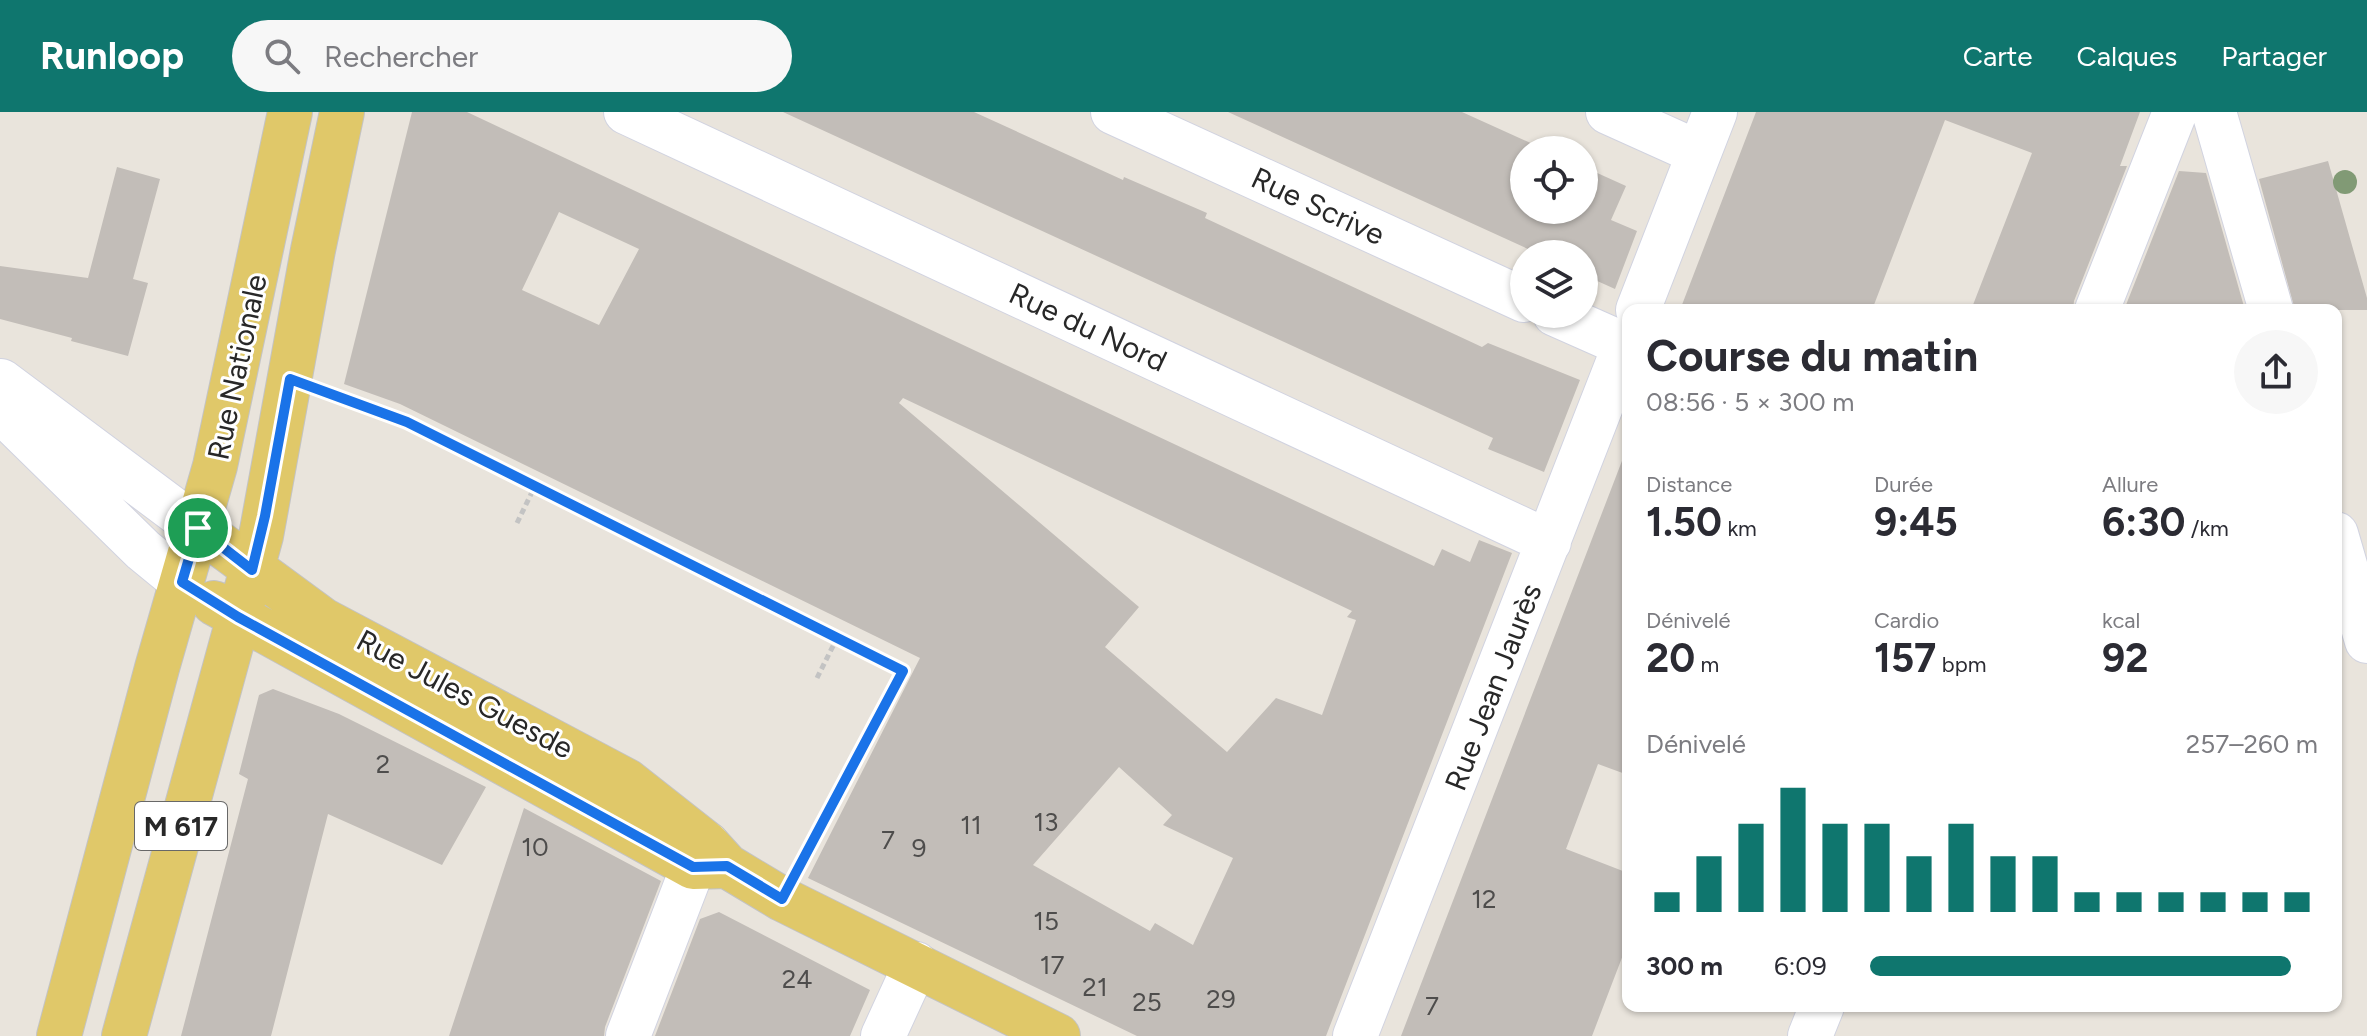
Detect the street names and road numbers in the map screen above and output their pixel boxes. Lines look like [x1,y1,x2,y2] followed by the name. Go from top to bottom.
[1246,159,1390,253] street label: Rue Scrive
[199,271,275,463] street label: Rue Nationale
[1003,274,1173,380] street label: Rue du Nord
[1437,578,1549,796] street label: Rue Jean Jaurès
[350,621,580,767] street label: Rue Jules Guesde
[135,802,227,850] road number: M 617

